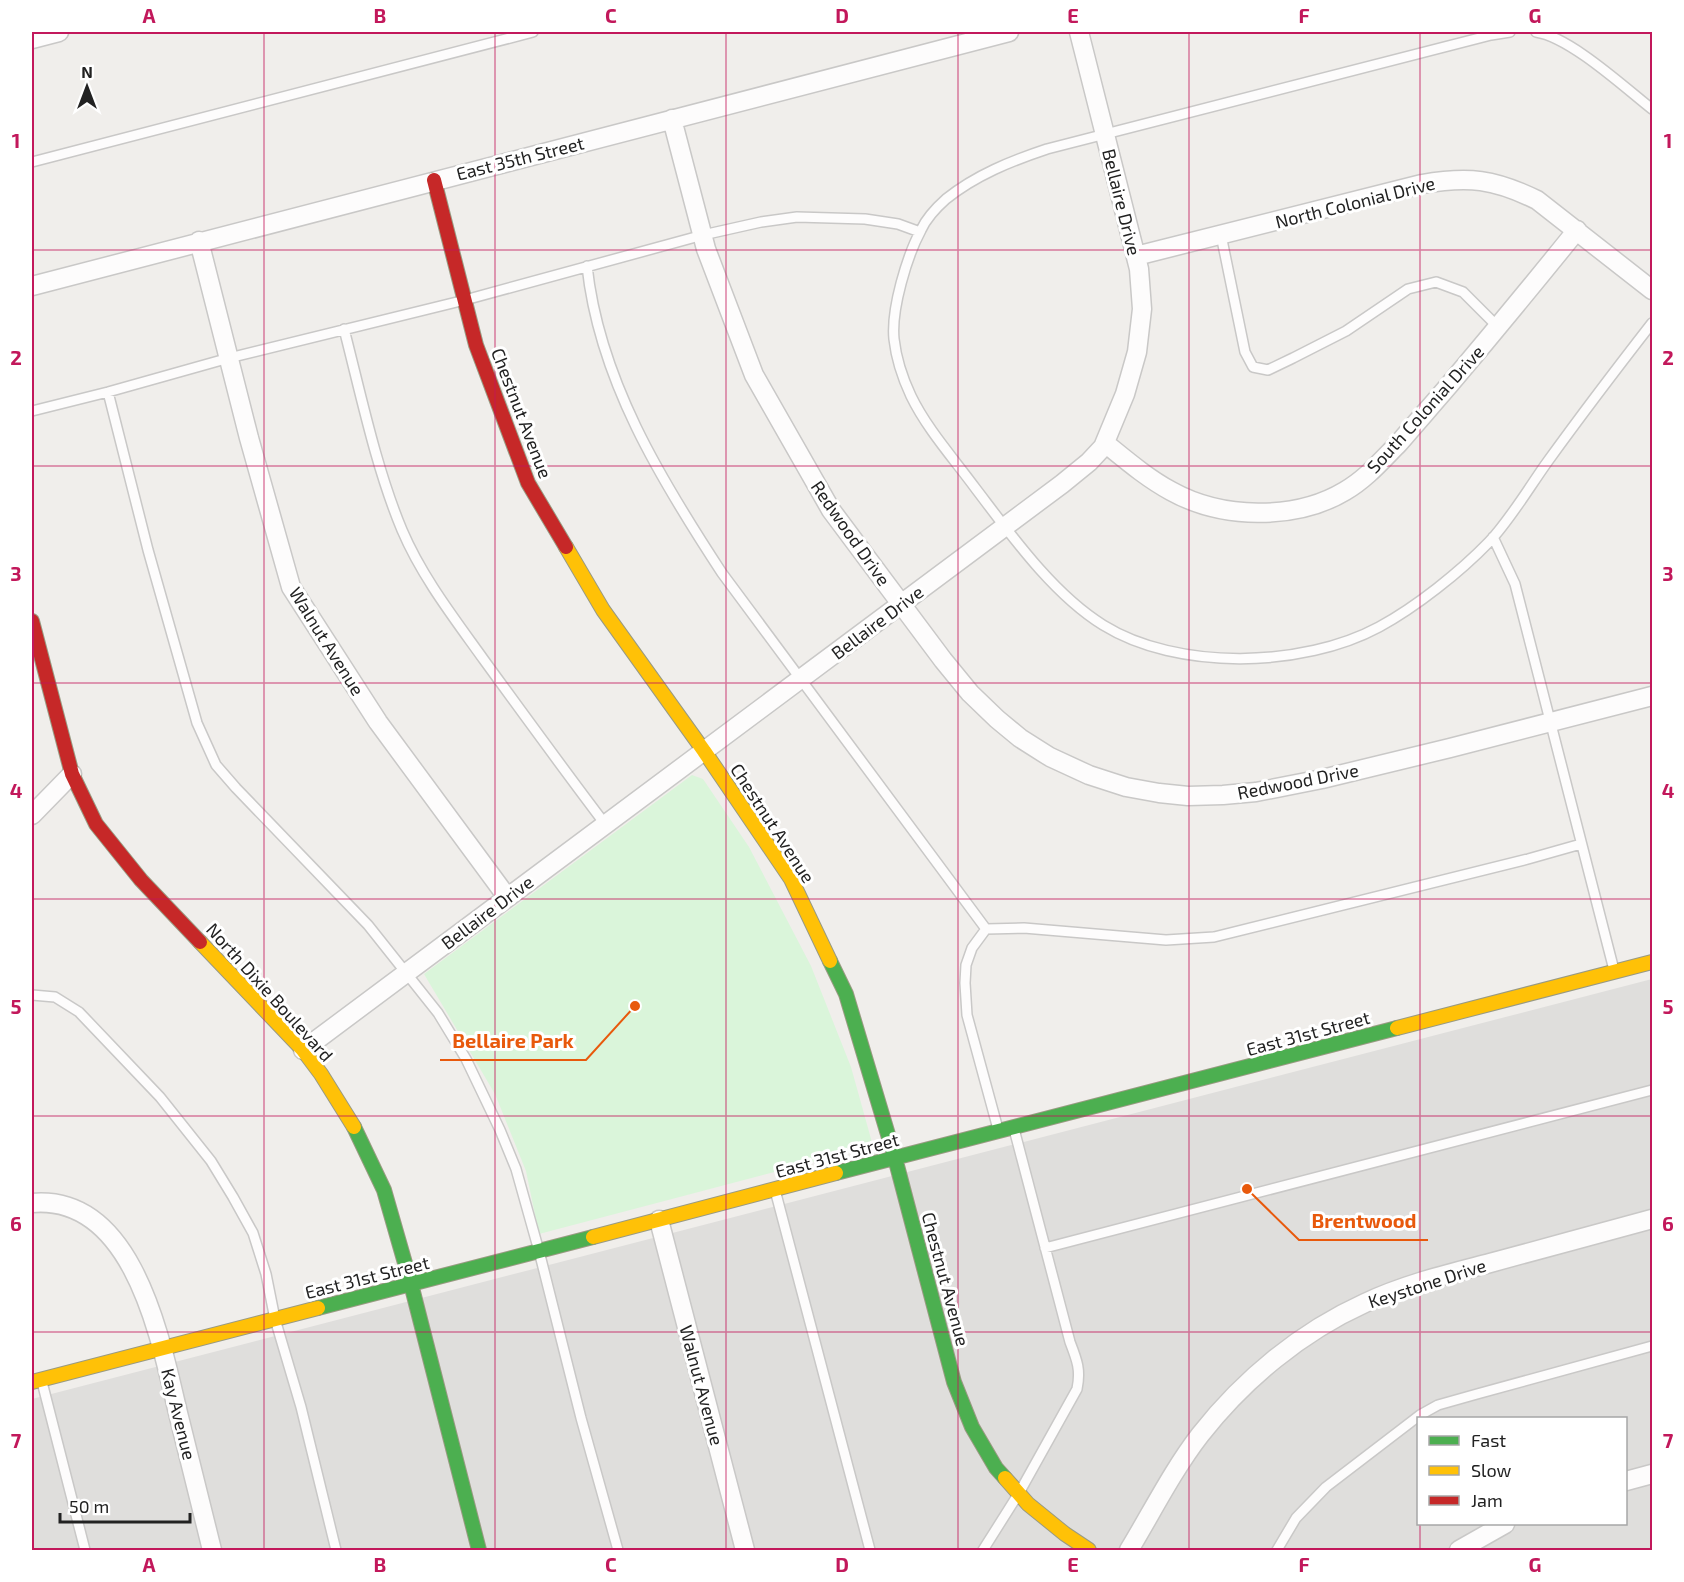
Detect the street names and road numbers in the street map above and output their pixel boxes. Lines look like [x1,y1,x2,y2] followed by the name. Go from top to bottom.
[454,131,586,185] street label: East 35th Street
[1098,146,1146,258] street label: Bellaire Drive
[1273,171,1437,233] street label: North Colonial Drive
[1362,341,1488,477] street label: South Colonial Drive
[487,345,557,481] street label: Chestnut Avenue
[807,476,895,590] street label: Redwood Drive
[827,580,927,664] street label: Bellaire Drive
[285,583,369,699] street label: Walnut Avenue
[1235,758,1361,804] street label: Redwood Drive
[726,759,820,887] street label: Chestnut Avenue
[437,870,537,954] street label: Bellaire Drive
[202,918,338,1066] street label: North Dixie Boulevard
[1244,1006,1372,1060] street label: East 31st Street
[773,1128,901,1182] street label: East 31st Street
[918,1210,974,1348] street label: Chestnut Avenue
[303,1251,432,1303] street label: East 31st Street
[1365,1254,1489,1312] street label: Keystone Drive
[675,1322,729,1448] street label: Walnut Avenue
[157,1366,201,1462] street label: Kay Avenue

